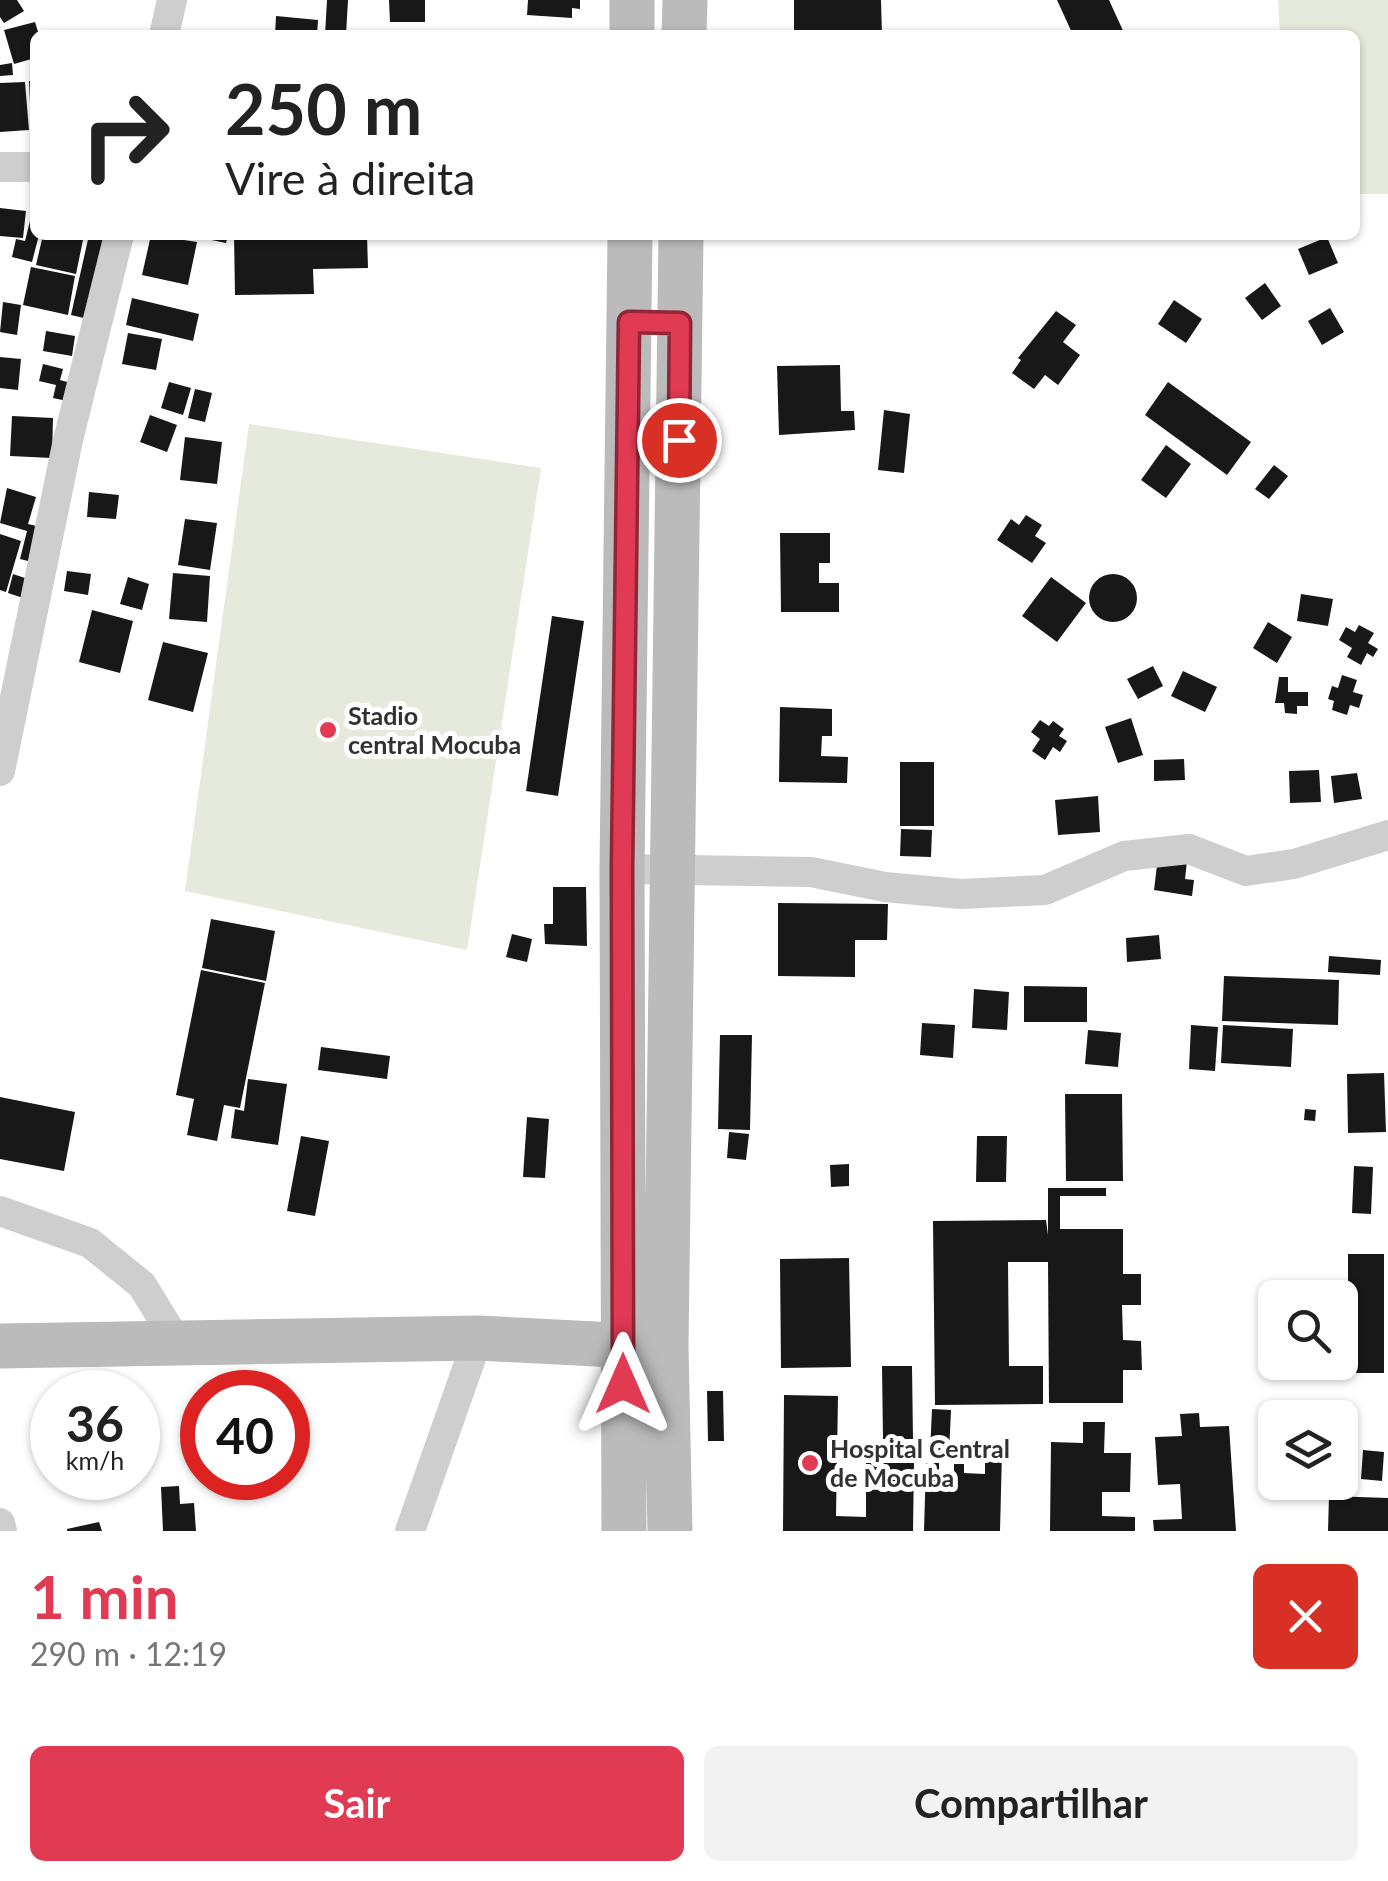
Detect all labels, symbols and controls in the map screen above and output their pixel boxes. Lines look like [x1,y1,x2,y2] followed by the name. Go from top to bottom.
[225,66,422,150] text: 250 m
[60,70,190,200] icon: right
[225,151,475,205] text: Vire à direita
[637,398,722,483] pin
[652,413,707,468] icon: arrive
[348,700,521,759] place label: Stadio central Mocuba
[317,719,339,741] marker: Stadio central Mocuba
[1258,1280,1358,1500] map controls
[1258,1280,1358,1380] button: search
[571,1332,675,1436] position arrow
[180,1370,310,1500] speed limit sign: 40
[66,1393,124,1453] text: 36
[1258,1400,1358,1500] button: layers
[830,1433,1010,1492] place label: Hospital Central de Mocuba
[66,1445,124,1475] text: km/h
[799,1452,821,1474] marker: Hospital Central de Mocuba
[30,1560,179,1632] text: 1 min
[1253,1564,1358,1669] button: close
[30,1634,227,1673] text: 290 m · 12:19
[30,1746,684,1861] button: Sair
[704,1746,1358,1861] button: Compartilhar

